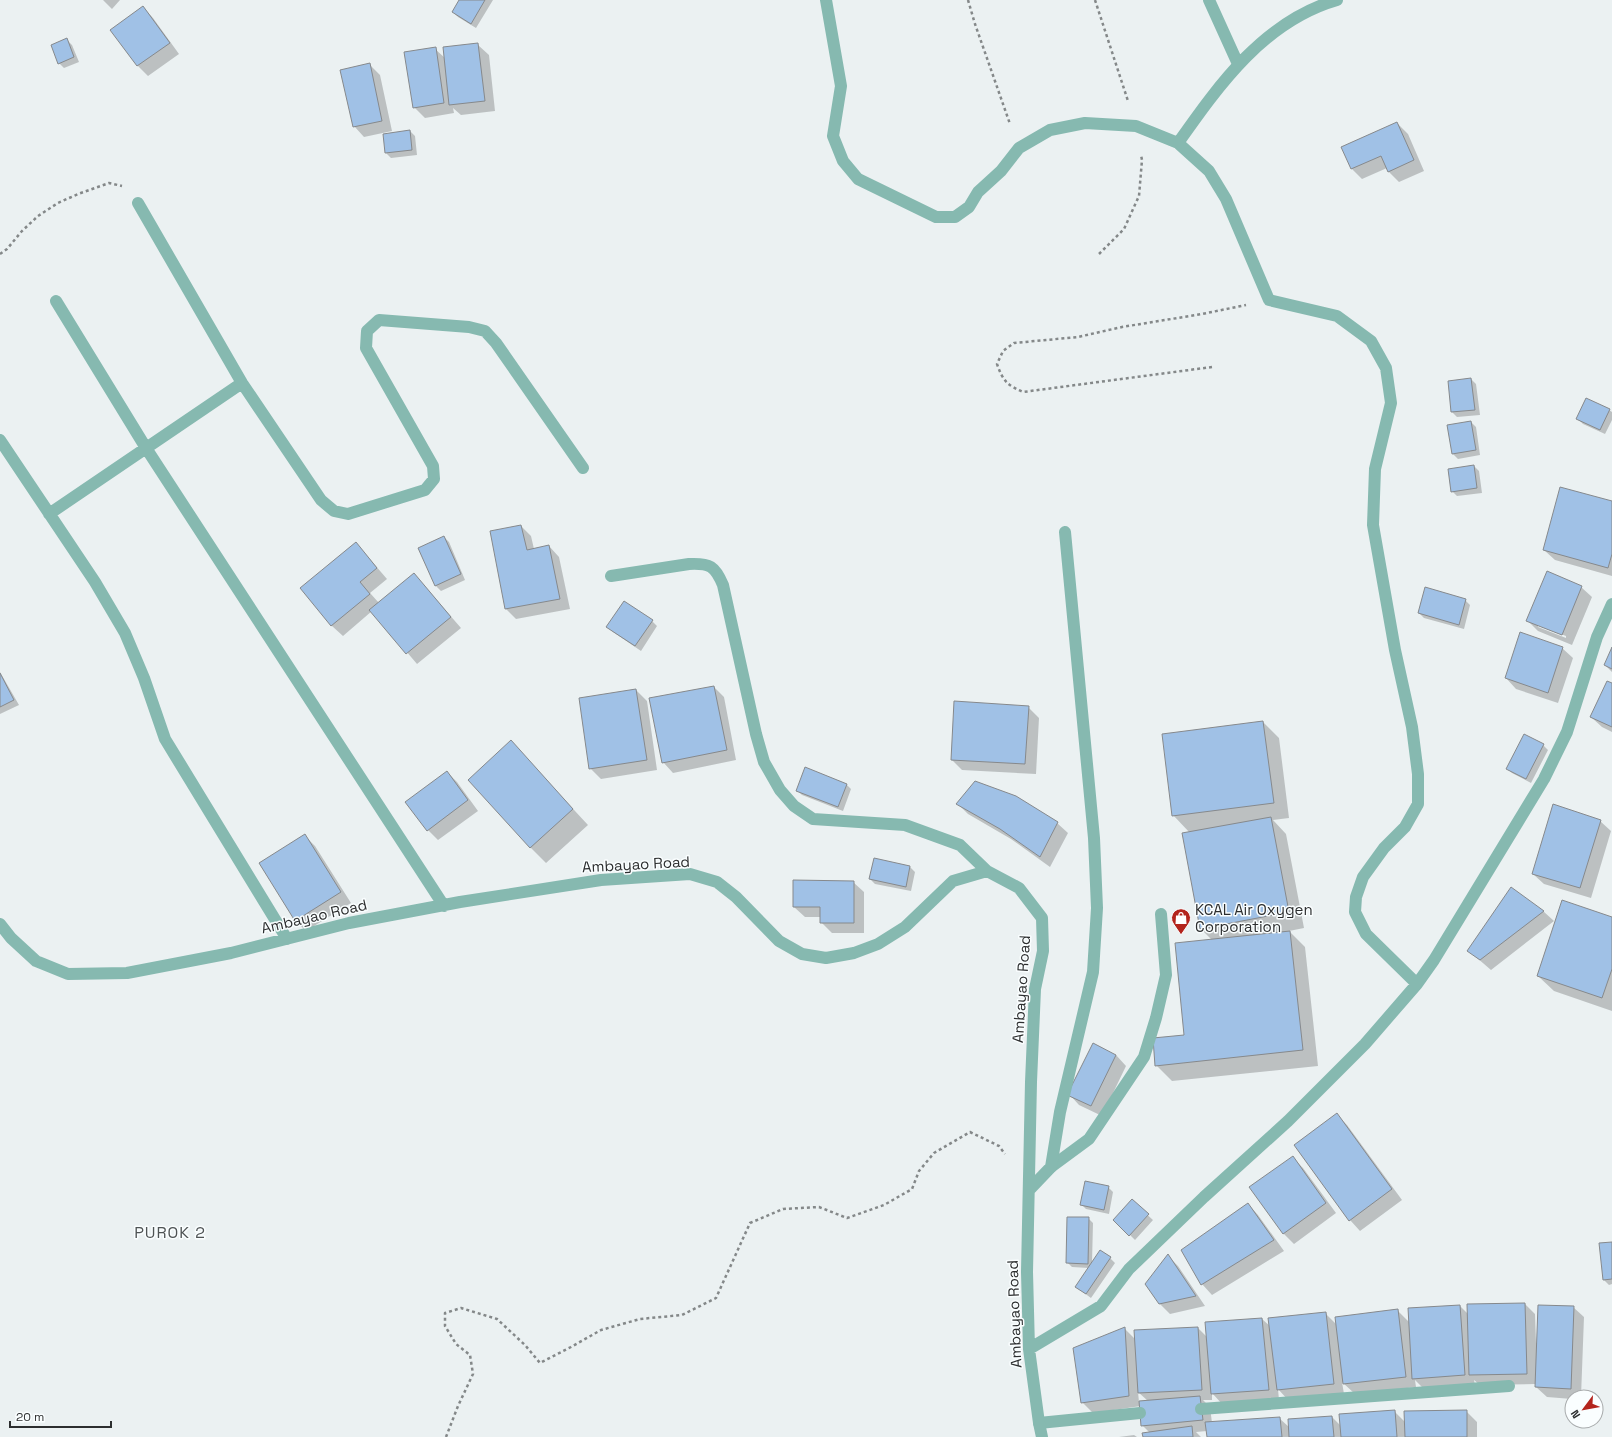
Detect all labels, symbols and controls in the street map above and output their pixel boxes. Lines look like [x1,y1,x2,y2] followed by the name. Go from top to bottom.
[582,852,690,876] street label: Ambayao Road
[259,895,369,937] street label: Ambayao Road
[1195,900,1313,936] place label: KCAL Air Oxygen Corporation
[1170,907,1192,935] shop icon: KCAL Air Oxygen Corporation
[1008,934,1034,1044] street label: Ambayao Road
[134,1222,206,1243] district label: PUROK 2
[1003,1260,1025,1368] street label: Ambayao Road
[1564,1389,1604,1429] north arrow
[10,1403,111,1429] scale bar
[1568,1407,1583,1421] text: N
[16,1409,44,1425] text: 20 m

